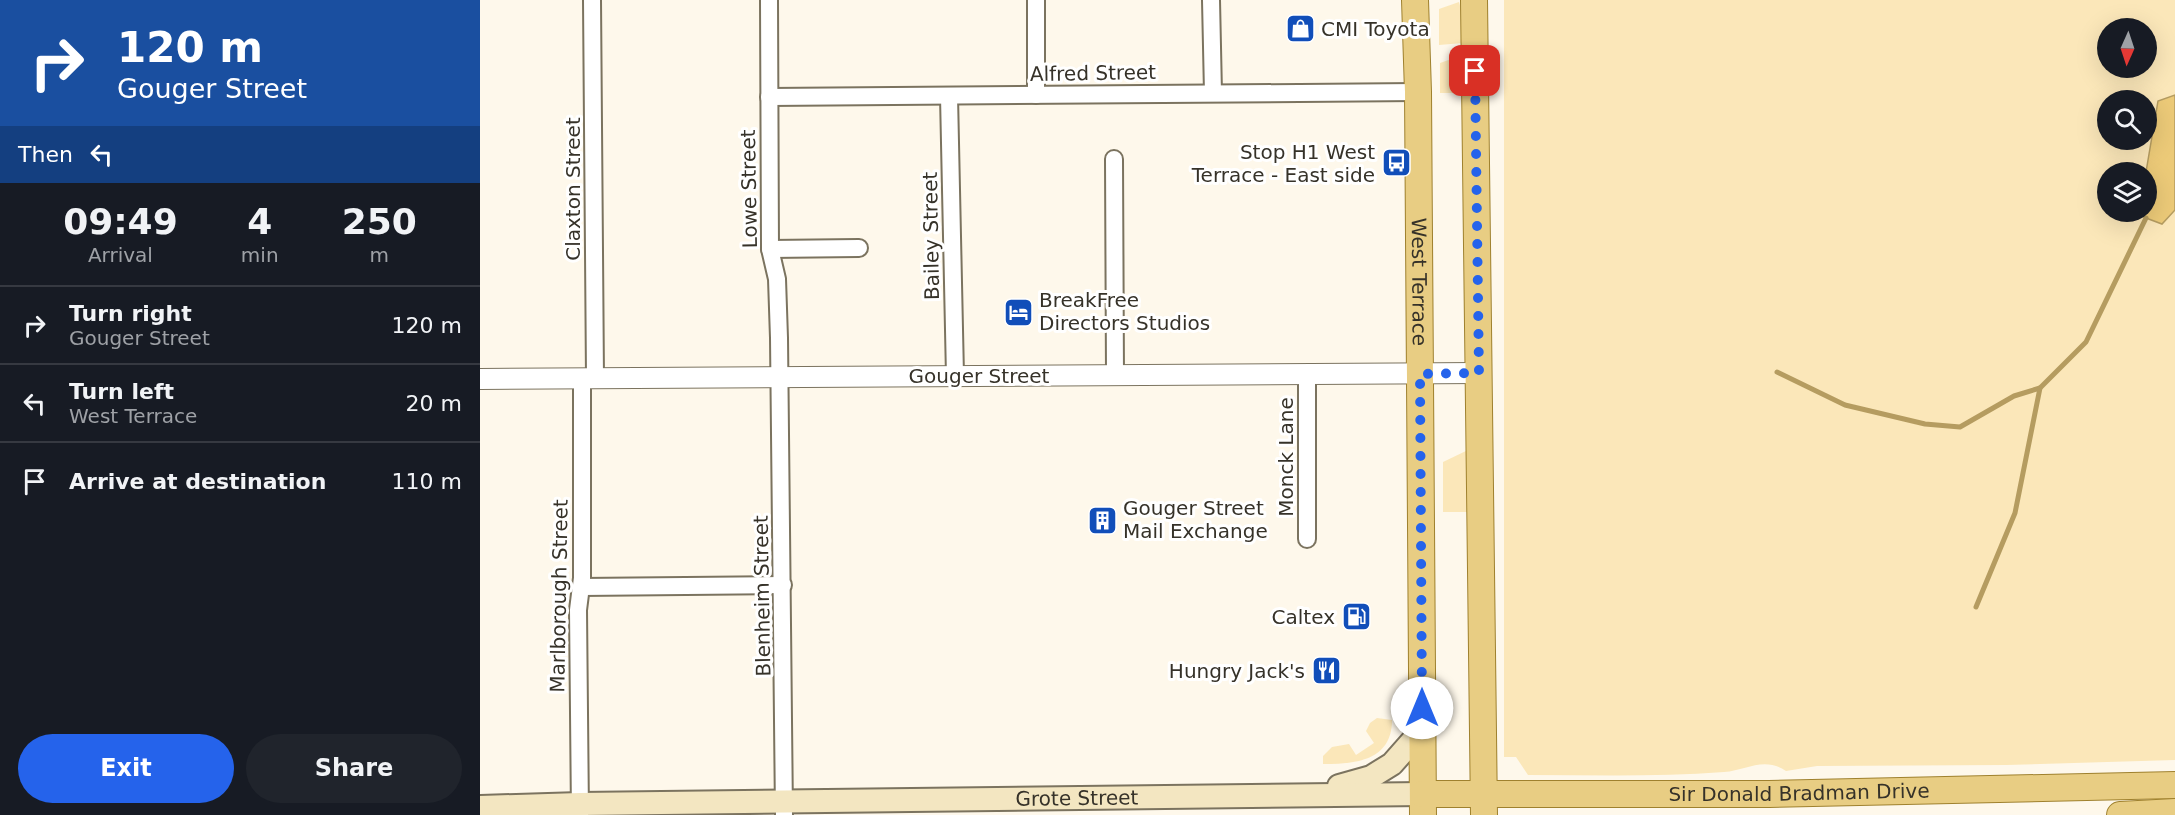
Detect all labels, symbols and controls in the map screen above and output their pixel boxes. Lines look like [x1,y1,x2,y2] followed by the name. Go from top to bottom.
[1284,13,1316,45] shop icon: CMI Toyota
[1321,17,1430,41] place label: CMI Toyota
[2097,18,2157,78] north arrow
[2097,18,2157,222] map controls
[117,23,263,72] text: 120 m
[18,24,96,102] icon: right
[1449,45,1500,96] pin
[1458,54,1491,87] icon: arrive
[1030,60,1156,86] street label: Alfred Street
[117,73,307,104] text: Gouger Street
[2097,90,2157,150] button: search
[561,117,585,261] street label: Claxton Street
[736,129,762,249] street label: Lowe Street
[85,138,118,171] icon: left
[1191,140,1375,187] place label: Stop H1 West Terrace - East side
[18,142,73,167] text: Then
[1380,147,1412,179] bus stop icon: Stop H1 West Terrace - East side
[2097,162,2157,222] button: layers
[918,171,944,300] street label: Bailey Street
[63,201,178,242] text: 09:49
[247,201,272,242] text: 4
[342,201,417,242] text: 250
[1407,218,1432,346] street label: West Terrace
[88,243,153,267] text: Arrival
[241,243,279,267] text: min
[370,243,389,267] text: m
[1039,288,1210,335] place label: BreakFree Directors Studios
[1002,296,1034,328] hotel icon: BreakFree Directors Studios
[69,301,192,326] text: Turn right
[18,309,51,342] icon: right
[392,313,462,338] text: 120 m
[69,326,210,350] text: Gouger Street
[909,364,1050,388] street label: Gouger Street
[69,379,174,404] text: Turn left
[18,387,51,420] icon: left
[406,391,462,416] text: 20 m
[1274,397,1298,517] street label: Monck Lane
[69,404,197,428] text: West Terrace
[18,465,51,498] icon: arrive
[69,469,326,494] text: Arrive at destination
[392,469,462,494] text: 110 m
[1123,496,1268,543] place label: Gouger Street Mail Exchange
[545,499,573,693] street label: Marlborough Street
[1086,504,1118,536] building icon: Gouger Street Mail Exchange
[749,515,775,677] street label: Blenheim Street
[1340,601,1372,633] fuel station icon: Caltex
[1272,605,1335,629] place label: Caltex
[1310,655,1342,687] restaurant icon: Hungry Jack's
[1169,659,1305,683] place label: Hungry Jack's
[1390,676,1454,740] position arrow
[18,734,234,803] button: Exit
[246,734,462,803] button: Share
[1668,778,1930,806] street label: Sir Donald Bradman Drive
[1015,785,1139,811] street label: Grote Street

